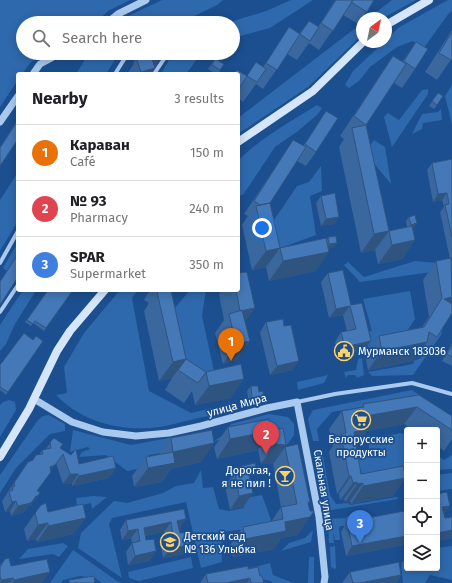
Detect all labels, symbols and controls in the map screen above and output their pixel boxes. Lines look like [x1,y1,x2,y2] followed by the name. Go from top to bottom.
[356,12,392,48] north arrow
[16,16,240,60] search box
[30,27,52,49] icon: search
[62,29,142,47] text: Search here
[32,88,87,109] text: Nearby
[174,91,224,106] text: 3 results
[70,136,130,154] text: Караван
[42,145,48,160] text: 1
[190,145,224,160] text: 150 m
[70,154,96,169] text: Café
[70,192,106,210] text: № 93
[42,201,48,216] text: 2
[189,201,224,216] text: 240 m
[70,210,128,225] text: Pharmacy
[252,218,272,238] your location
[70,248,105,266] text: SPAR
[42,257,48,272] text: 3
[189,257,224,272] text: 350 m
[70,266,146,281] text: Supermarket
[218,328,244,361] pin: 1
[333,340,355,362] public building icon: Мурманск 183036
[358,345,446,358] place label: Мурманск 183036
[206,391,268,420] street label: улица Мира
[350,409,372,431] supermarket icon: Белорусские продукты
[253,421,279,454] pin: 2
[404,427,440,571] map controls
[404,427,440,463] button: +
[328,433,394,459] place label: Белорусские продукты
[311,449,336,531] street label: Скальная улица
[404,463,440,499] button: −
[222,464,271,490] place label: Дорогая, я не пил !
[274,465,296,487] bar icon: Дорогая, я не пил !
[404,499,440,535] button: locate
[347,510,373,543] pin: 3
[183,530,256,556] place label: Детский сад № 136 Улыбка
[159,531,181,553] school or university icon: Детский сад № 136 Улыбка
[404,535,440,571] button: layers

